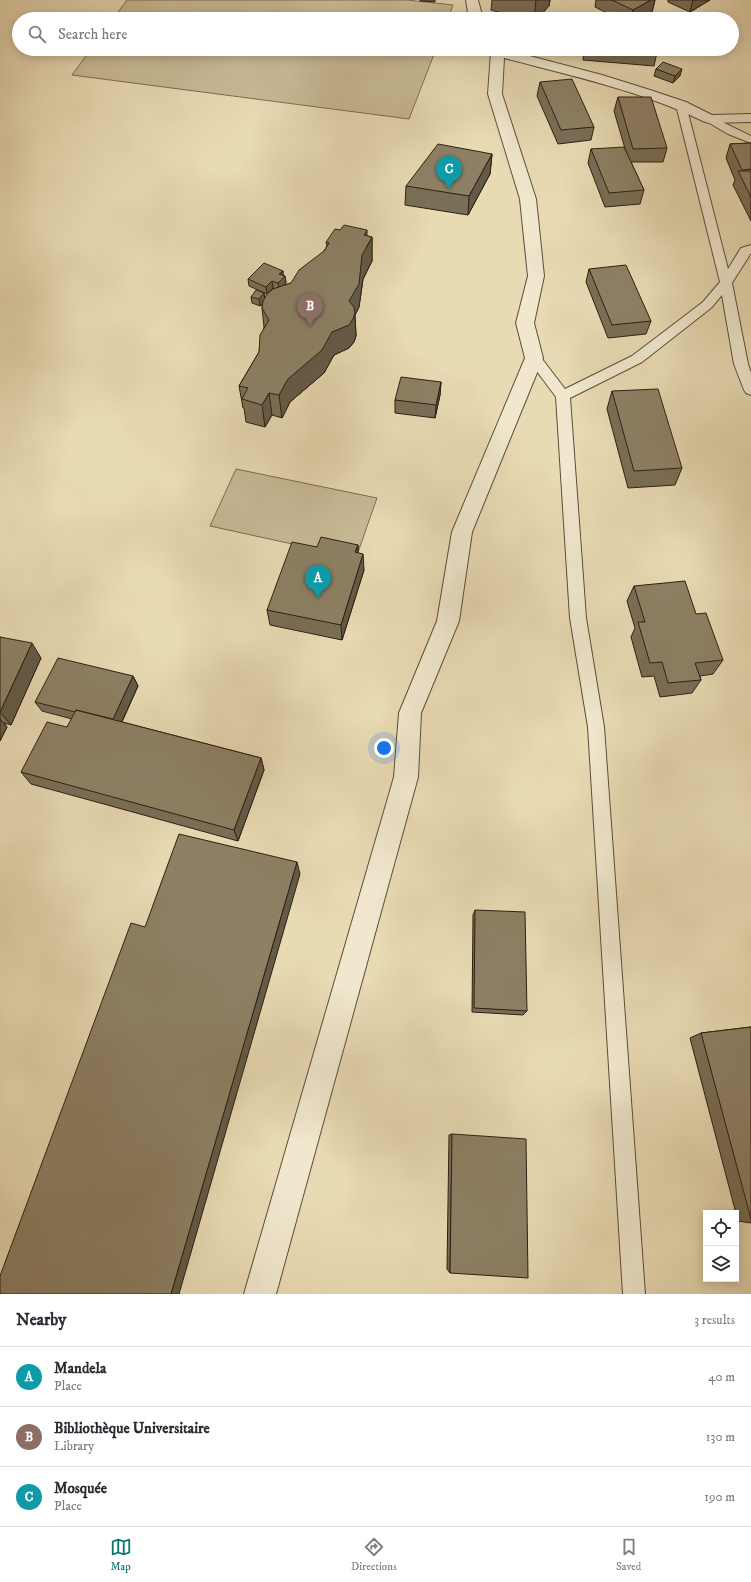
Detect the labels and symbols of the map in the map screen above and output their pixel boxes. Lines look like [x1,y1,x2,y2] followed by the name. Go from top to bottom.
[436,156,462,189] pin: C
[297,293,323,326] pin: B
[305,565,331,598] pin: A
[374,738,394,758] your location

